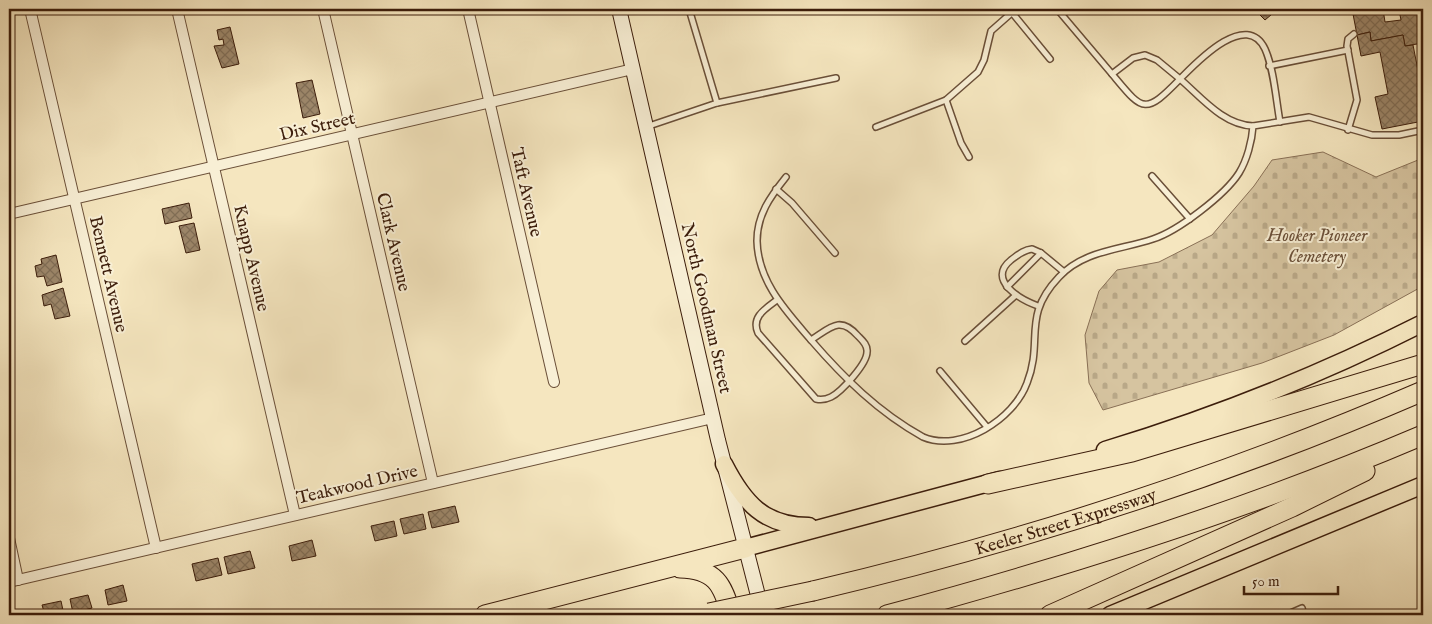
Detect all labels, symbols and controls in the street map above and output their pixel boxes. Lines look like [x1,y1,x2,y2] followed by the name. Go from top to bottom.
[277,108,357,147] street label: Dix Street
[504,145,547,239] street label: Taft Avenue
[370,191,415,294] street label: Clark Avenue
[227,203,274,314] street label: Knapp Avenue
[83,214,132,335] street label: Bennett Avenue
[675,221,736,396] street label: North Goodman Street
[1266,225,1368,269] park label: Hooker Pioneer Cemetery
[295,460,420,511] street label: Teakwood Drive
[973,484,1160,562] street label: Keeler Street Expressway
[1244,564,1338,596] scale bar
[1252,572,1280,591] text: 50 m

